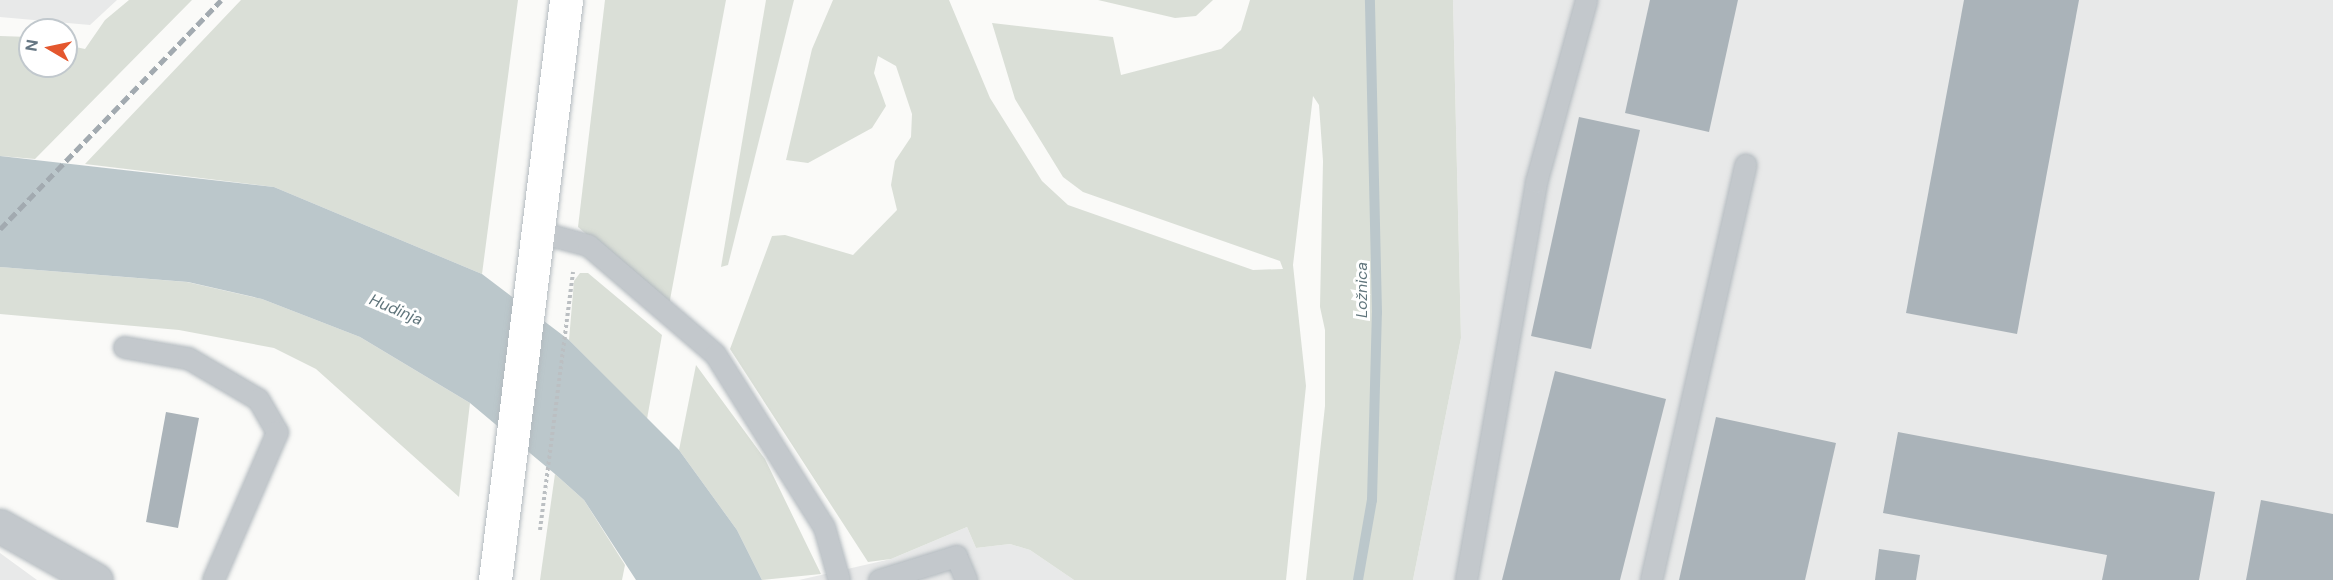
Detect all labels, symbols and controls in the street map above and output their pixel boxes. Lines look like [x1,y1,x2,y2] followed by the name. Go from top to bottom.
[18,18,78,78] north arrow
[20,38,43,53] text: N
[1352,262,1372,318] water label: Ložnica
[366,290,426,330] water label: Hudinja

